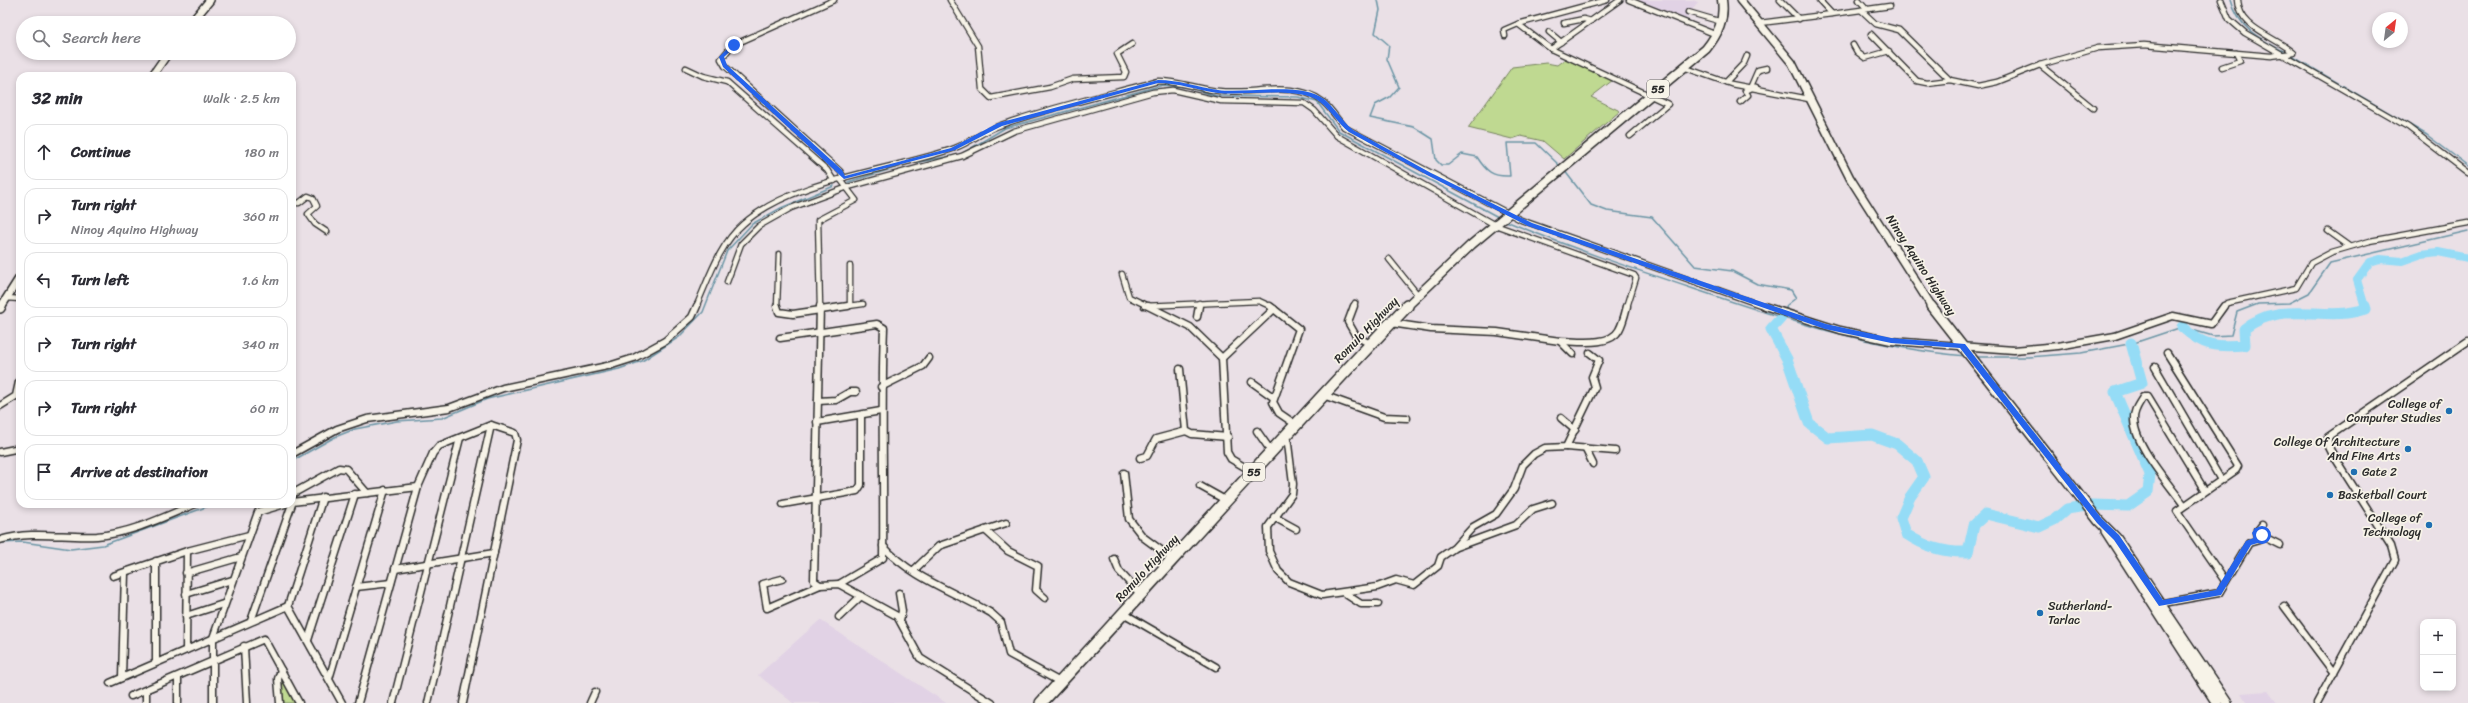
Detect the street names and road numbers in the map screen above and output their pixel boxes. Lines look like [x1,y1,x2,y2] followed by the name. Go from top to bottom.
[1647,80,1669,98] road number: 55
[1880,210,1963,321] street label: Ninoy Aquino Highway
[1328,291,1404,369] street label: Romulo Highway
[1243,463,1265,481] road number: 55
[1110,528,1185,607] street label: Romulo Highway

